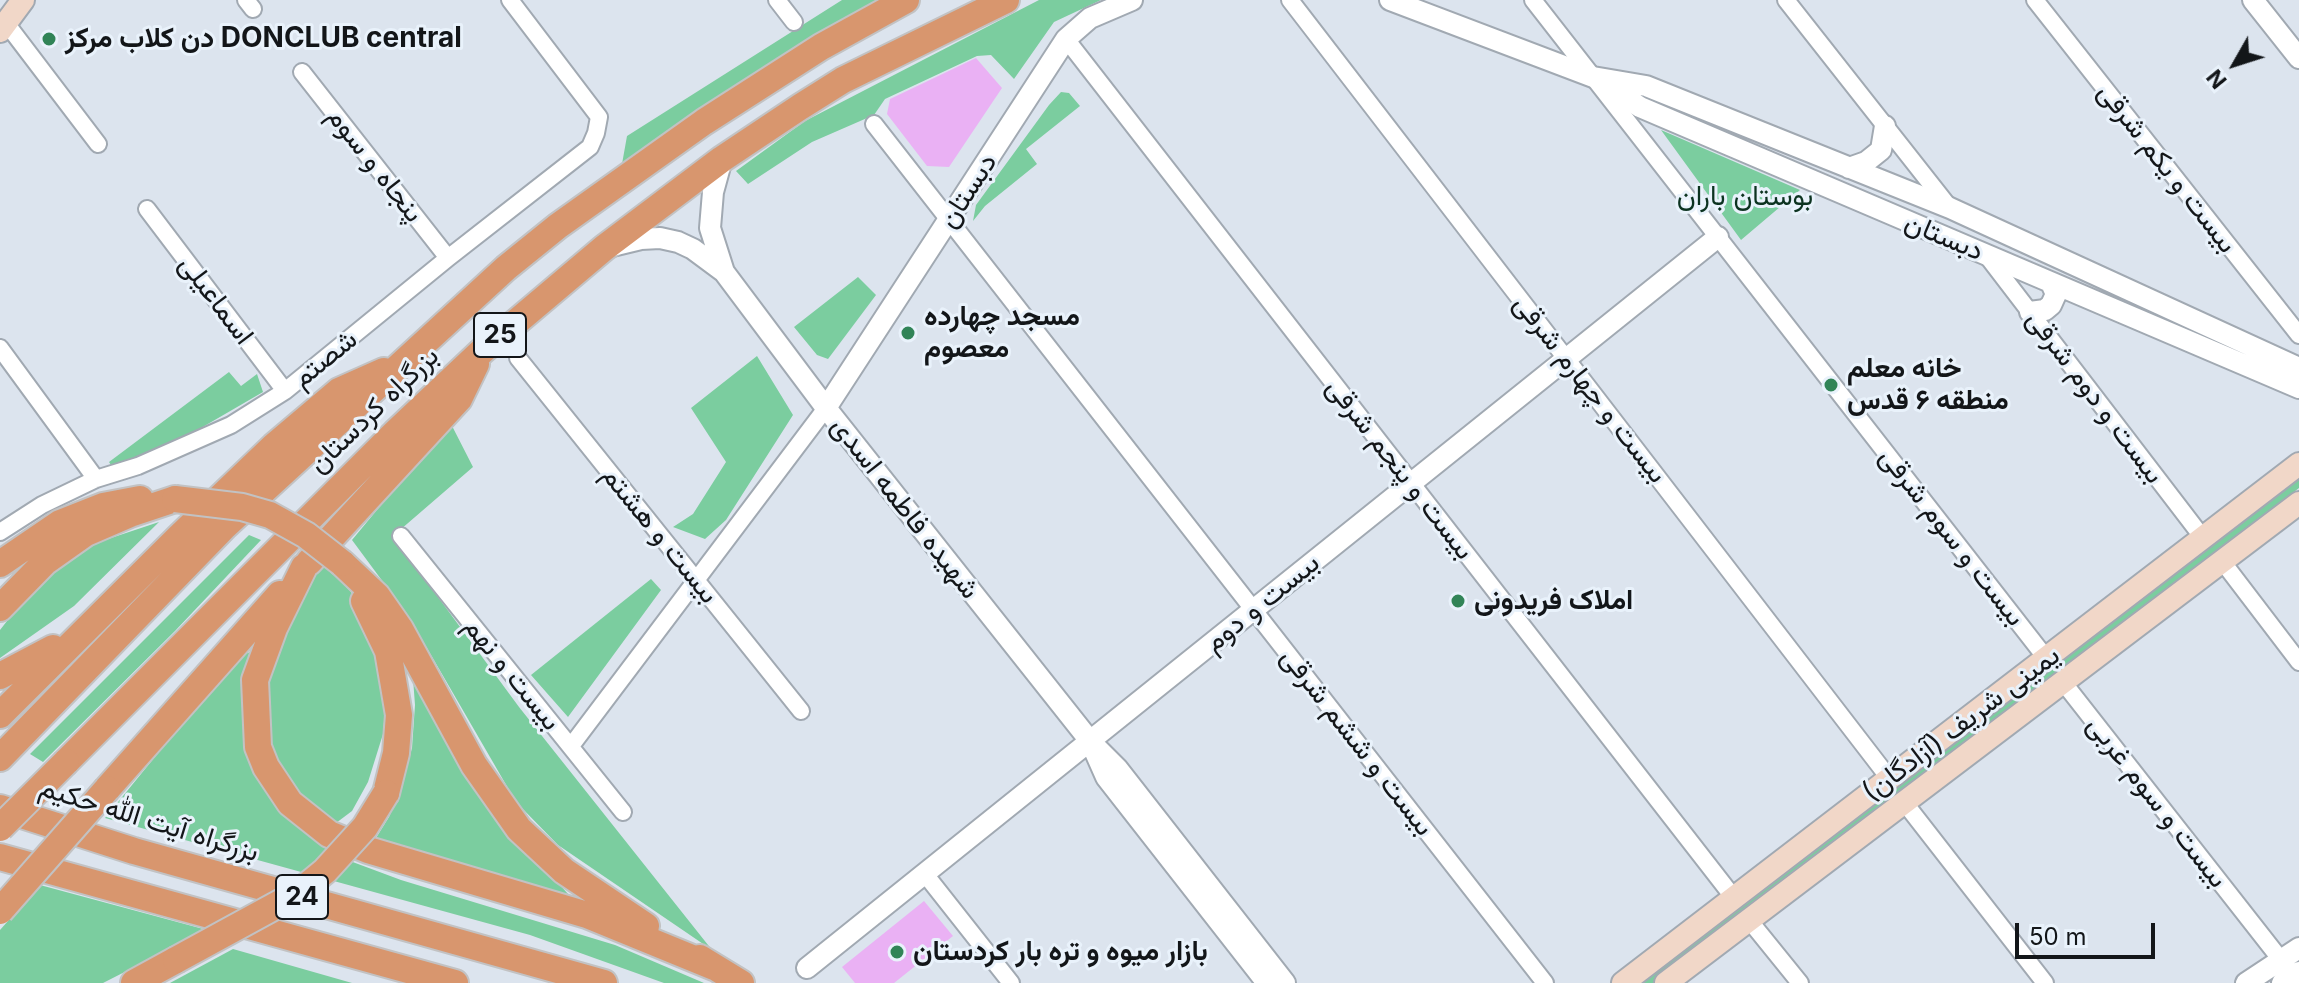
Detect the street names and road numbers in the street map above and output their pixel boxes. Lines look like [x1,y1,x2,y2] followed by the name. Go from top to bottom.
[2090,76,2244,260] street label: بیست و یکم شرقی
[320,101,430,229] street label: پنجاه و سوم
[932,147,1004,235] street label: دبستان
[1900,205,1988,269] street label: دبستان
[171,248,261,352] street label: اسماعیلی
[1506,288,1674,490] street label: بیست و چهارم شرقی
[2019,304,2171,490] street label: بیست و دوم شرقی
[474,313,526,357] road number: 25
[286,323,364,395] street label: شصتم
[302,340,446,480] street label: بزرگراه کردستان
[1319,372,1481,566] street label: بیست و پنجم شرقی
[823,410,987,606] street label: شهیده فاطمه اسدی
[1872,441,2032,633] street label: بیست و سوم شرقی
[594,459,726,611] street label: بیست و هشتم
[1198,546,1326,660] street label: بیست و دوم
[456,611,568,737] street label: بیست و نهم
[1856,639,2066,809] street label: یمینی شریف (آزادگان)
[1273,641,1441,843] street label: بیست و ششم شرقی
[2079,709,2235,895] street label: بیست و سوم غربی
[35,771,263,869] street label: بزرگراه آیت الله حکیم
[276,875,328,919] road number: 24

